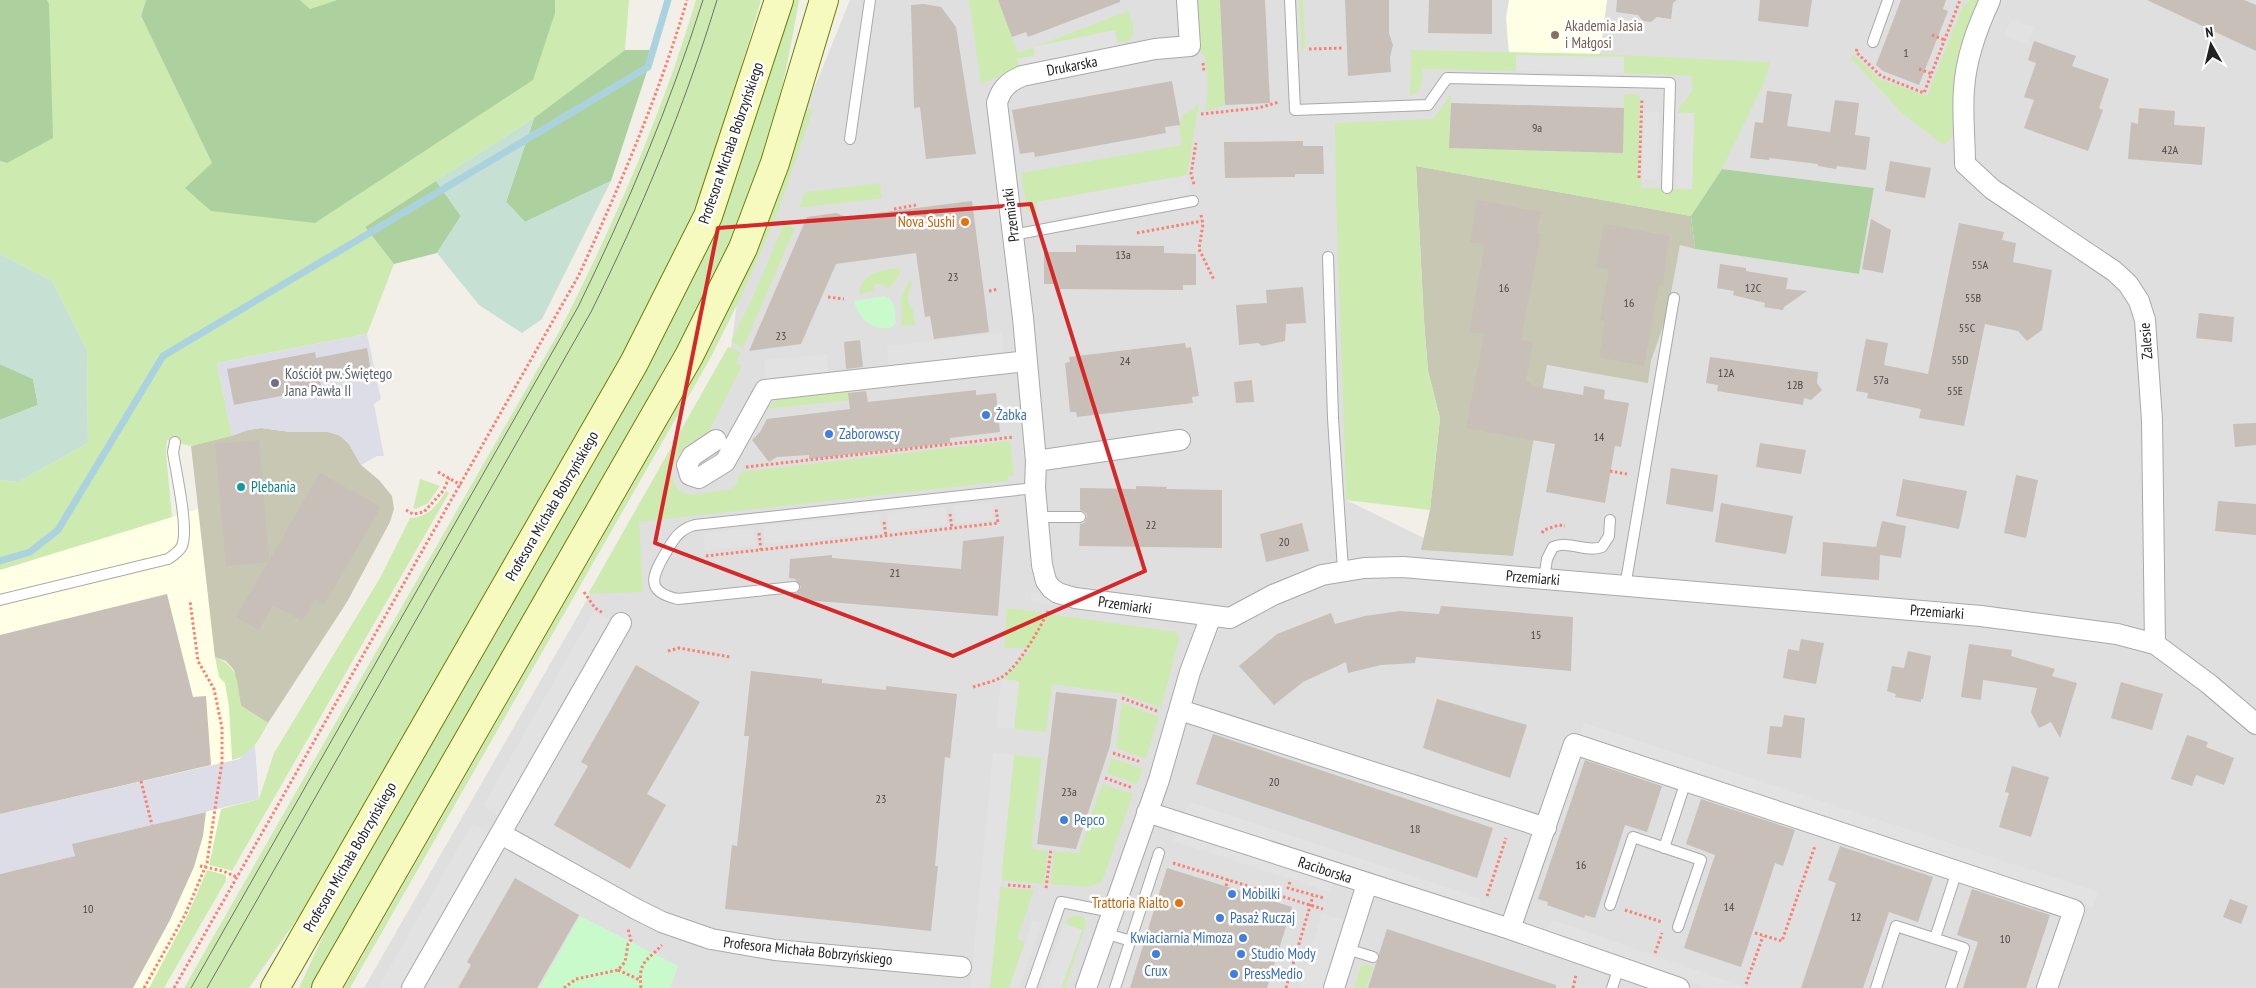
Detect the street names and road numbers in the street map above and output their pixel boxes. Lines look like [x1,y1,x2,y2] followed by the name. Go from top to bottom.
[1045,51,1099,80] street label: Drukarska
[694,59,767,226] street label: Profesora Michała Bobrzyńskiego
[998,187,1023,243] street label: Przemiarki
[2134,322,2157,360] street label: Zalesie
[501,427,602,584] street label: Profesora Michała Bobrzyńskiego
[1505,566,1561,589] street label: Przemiarki
[1097,591,1153,618] street label: Przemiarki
[1909,600,1965,623] street label: Przemiarki
[299,778,400,935] street label: Profesora Michała Bobrzyńskiego
[1296,852,1355,887] street label: Raciborska
[723,932,894,969] street label: Profesora Michała Bobrzyńskiego

